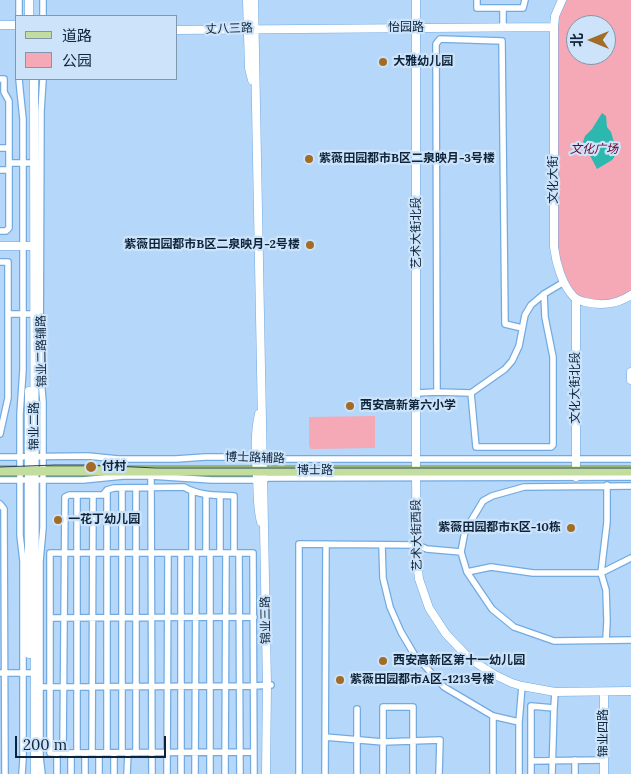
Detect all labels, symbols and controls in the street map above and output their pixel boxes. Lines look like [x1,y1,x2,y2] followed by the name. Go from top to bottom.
[15,15,178,80] legend
[566,15,616,65] north arrow
[205,21,253,37] street label: 丈八三路
[388,21,424,35] street label: 怡园路
[62,26,92,45] text: 道路
[568,33,586,47] text: 北
[62,51,92,70] text: 公园
[393,55,453,69] place label: 大雅幼儿园
[377,56,389,68] marker: 大雅幼儿园
[570,143,618,157] park label: 文化广场
[319,152,495,166] place label: 紫薇田园都市B区二泉映月-3号楼
[303,153,315,165] marker: 紫薇田园都市B区二泉映月-3号楼
[547,156,561,204] street label: 文化大街
[410,197,424,269] street label: 艺术大街北段
[124,238,300,252] place label: 紫薇田园都市B区二泉映月-2号楼
[304,239,316,251] marker: 紫薇田园都市B区二泉映月-2号楼
[34,315,50,387] street label: 锦业二路辅路
[569,352,583,424] street label: 文化大街北段
[360,399,456,413] place label: 西安高新第六小学
[344,400,356,412] marker: 西安高新第六小学
[28,402,42,450] street label: 锦业二路
[225,450,285,466] street label: 博士路辅路
[84,460,98,474] marker: 付村
[102,460,126,474] place label: 付村
[297,464,333,478] street label: 博士路
[409,499,425,571] street label: 艺术大街西段
[68,513,140,527] place label: 一花丁幼儿园
[52,514,64,526] marker: 一花丁幼儿园
[438,521,561,535] place label: 紫薇田园都市K区-10栋
[565,522,577,534] marker: 紫薇田园都市K区-10栋
[258,596,274,644] street label: 锦业三路
[393,654,525,668] place label: 西安高新区第十一幼儿园
[377,655,389,667] marker: 西安高新区第十一幼儿园
[350,673,495,687] place label: 紫薇田园都市A区-1213号楼
[334,674,346,686] marker: 紫薇田园都市A区-1213号楼
[597,709,611,757] street label: 锦业四路
[18,726,169,758] scale bar
[23,735,67,754] text: 200 m

